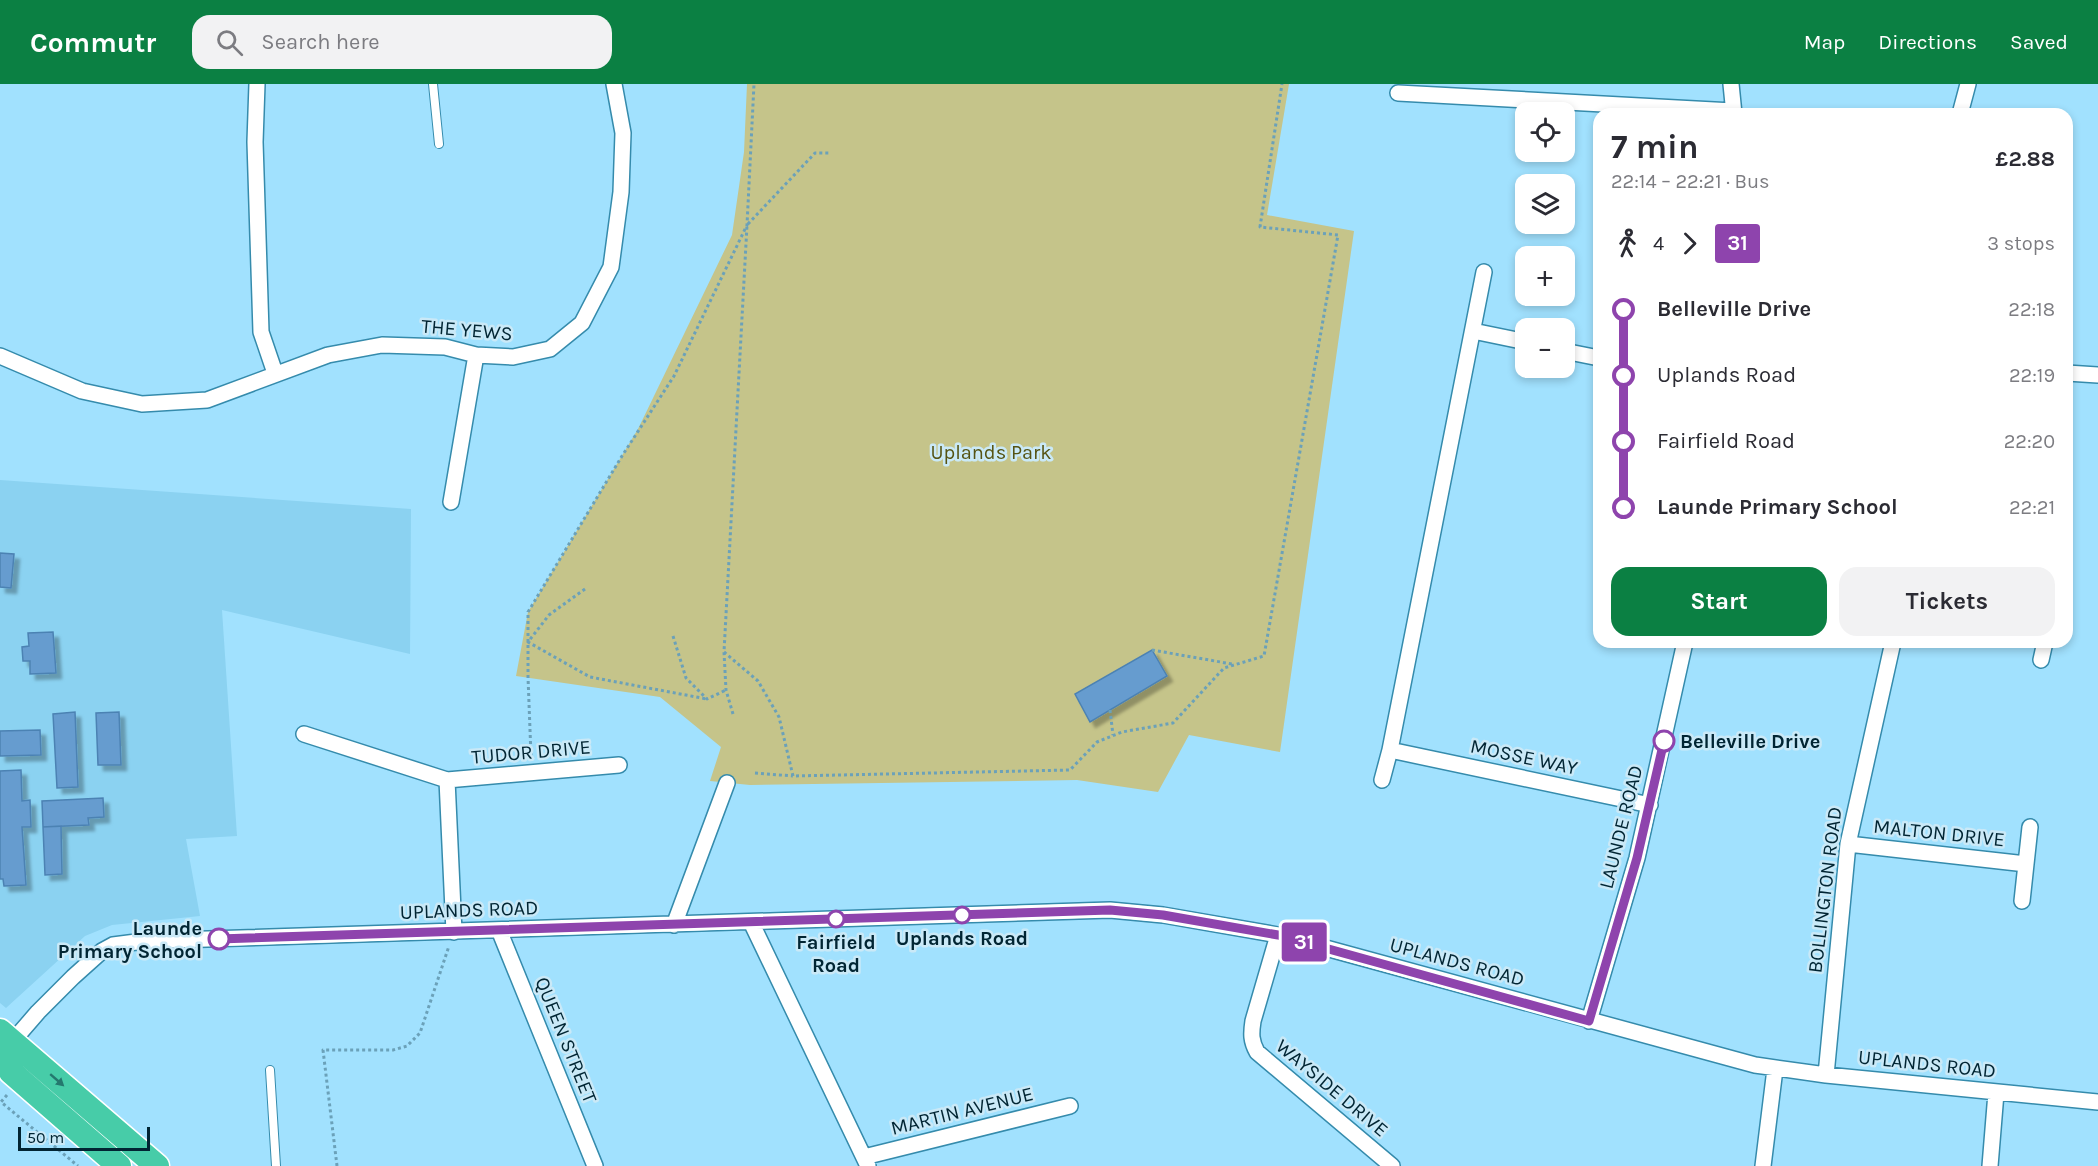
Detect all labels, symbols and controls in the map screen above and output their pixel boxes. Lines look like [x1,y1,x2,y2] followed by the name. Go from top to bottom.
[192,15,612,69] search box
[30,26,156,59] text: Commutr
[213,26,246,59] icon: search
[261,29,380,55] text: Search here
[1804,30,1845,54] text: Map
[1878,30,1977,54] text: Directions
[2010,30,2068,54] text: Saved
[1515,102,1575,378] map controls
[1515,102,1575,162] button: locate
[1611,128,1698,166] text: 7 min
[1995,146,2055,172] text: £2.88
[1611,170,1770,193] text: 22:14 – 22:21 · Bus
[1515,174,1575,234] button: layers
[1611,227,1644,260] icon: walk
[1673,227,1706,260] icon: forward
[1727,231,1748,255] text: 31
[1653,232,1664,255] text: 4
[1987,232,2055,255] text: 3 stops
[1515,246,1575,306] button: +
[1657,296,1811,322] text: Belleville Drive
[2008,298,2055,321] text: 22:18
[420,315,514,345] street label: THE YEWS
[1515,318,1575,378] button: −
[1657,362,1796,388] text: Uplands Road
[2009,364,2055,387] text: 22:19
[1657,428,1795,454] text: Fairfield Road
[2004,430,2055,453] text: 22:20
[930,441,1052,464] park label: Uplands Park
[1657,494,1898,520] text: Launde Primary School
[2009,496,2055,519] text: 22:21
[1611,567,1827,636] button: Start
[1839,567,2055,636] button: Tickets
[1653,730,1675,752] marker: Belleville Drive
[1680,730,1820,753] place label: Belleville Drive
[1468,734,1580,780] street label: MOSSE WAY
[470,735,592,769] street label: TUDOR DRIVE
[1595,763,1647,891] street label: LAUNDE ROAD
[1803,806,1847,974] street label: BOLLINGTON ROAD
[1872,815,2006,851] street label: MALTON DRIVE
[399,896,539,924] street label: UPLANDS ROAD
[953,906,971,924] marker: Uplands Road
[827,910,845,928] marker: Fairfield Road
[58,917,202,963] place label: Launde Primary School
[1277,922,1331,962] line badge: 31
[896,927,1028,950] place label: Uplands Road
[208,928,230,950] marker: Launde Primary School
[1294,930,1314,954] text: 31
[796,931,876,977] place label: Fairfield Road
[1387,933,1527,991] street label: UPLANDS ROAD
[530,974,602,1106] street label: QUEEN STREET
[1271,1035,1393,1141] street label: WAYSIDE DRIVE
[1857,1045,1997,1083] street label: UPLANDS ROAD
[49,1073,64,1086] one-way arrow
[888,1082,1036,1140] street label: MARTIN AVENUE
[18,1124,150,1152] scale bar
[27,1128,64,1147] text: 50 m

